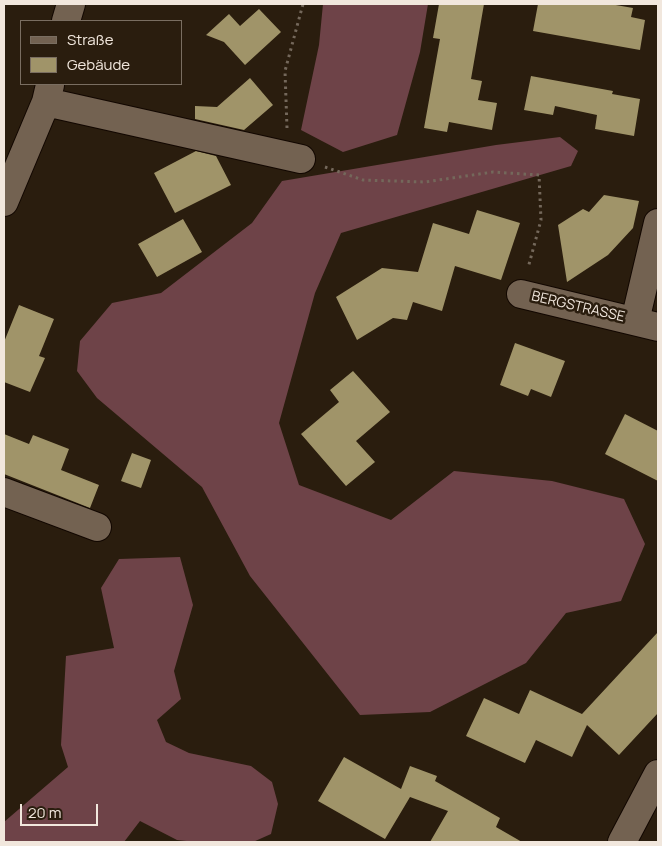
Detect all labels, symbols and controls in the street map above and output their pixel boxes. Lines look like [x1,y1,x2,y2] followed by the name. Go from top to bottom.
[20,20,182,85] legend
[67,29,113,50] text: Straße
[67,54,130,75] text: Gebäude
[530,288,626,326] street label: BERGSTRASSE
[22,794,100,826] scale bar
[28,802,61,823] text: 20 m

